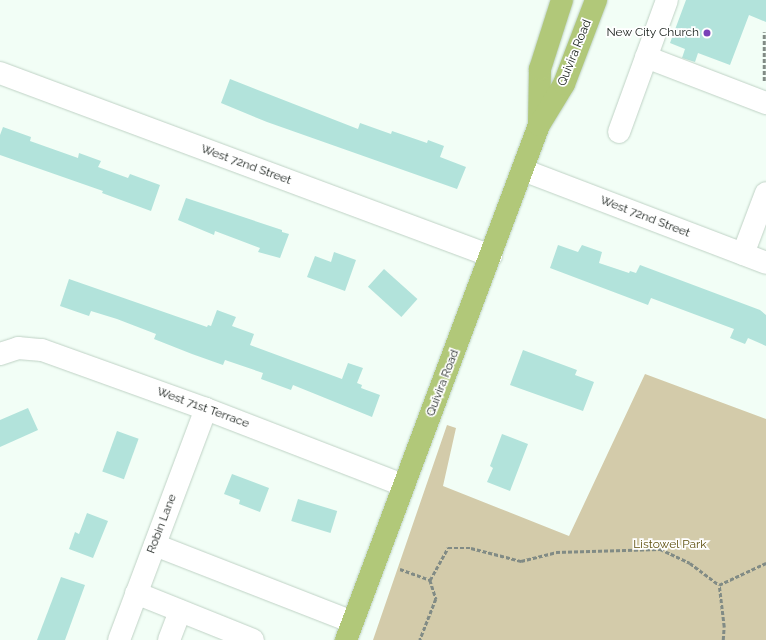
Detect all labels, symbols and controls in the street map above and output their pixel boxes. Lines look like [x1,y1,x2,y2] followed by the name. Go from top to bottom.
[555,18,595,88] street label: Quivira Road
[606,26,699,40] place label: New City Church
[702,28,712,38] marker: New City Church
[199,142,293,188] street label: West 72nd Street
[598,193,692,241] street label: West 72nd Street
[424,348,462,418] street label: Quivira Road
[155,385,251,431] street label: West 71st Terrace
[144,492,180,556] street label: Robin Lane
[633,538,707,552] park label: Listowel Park

